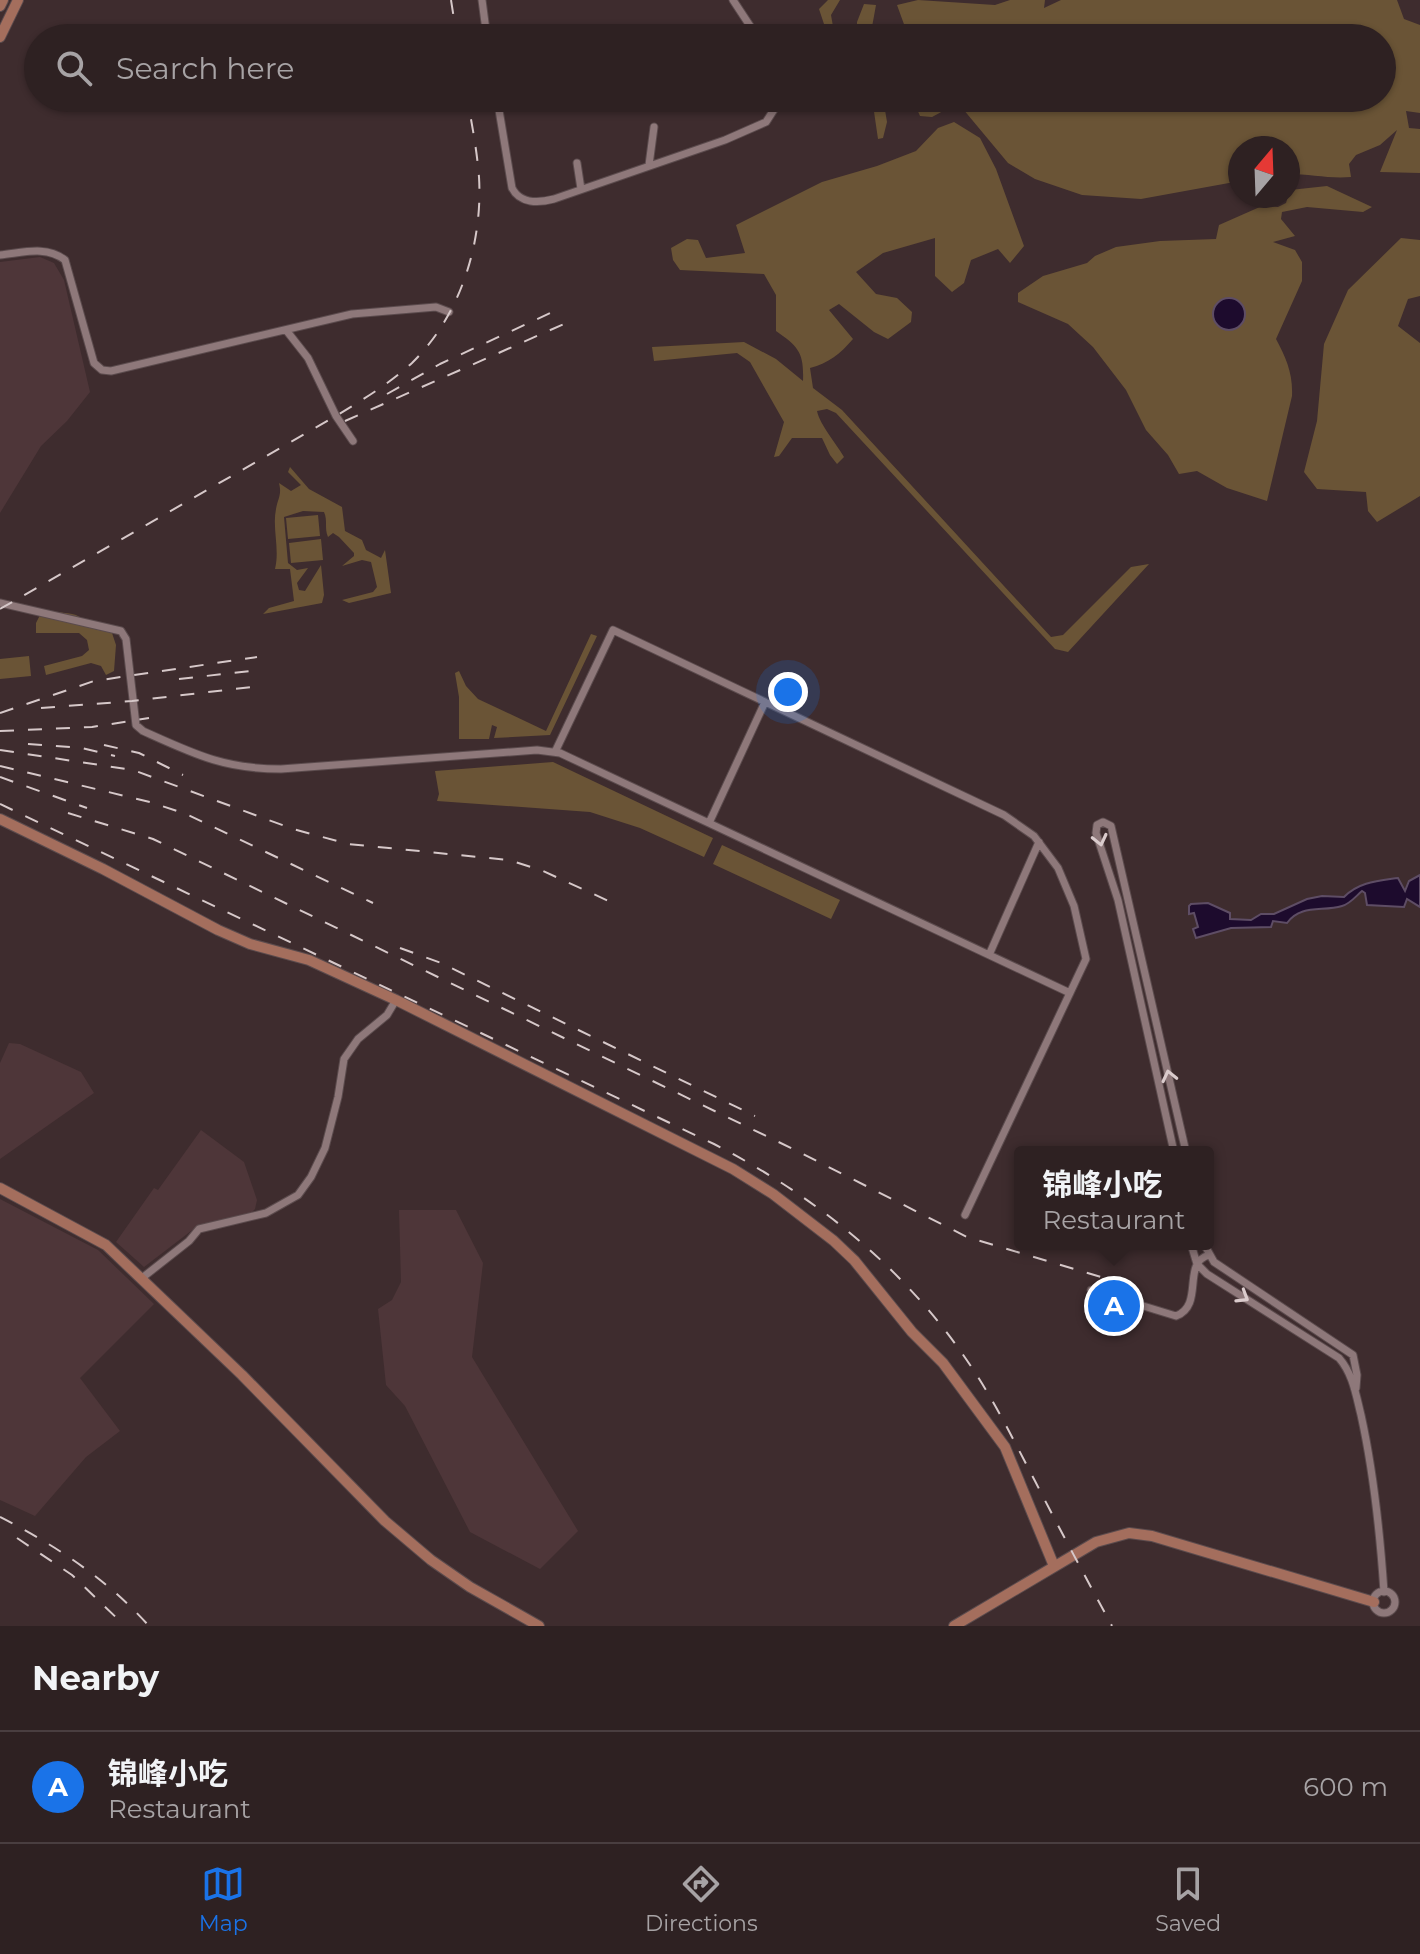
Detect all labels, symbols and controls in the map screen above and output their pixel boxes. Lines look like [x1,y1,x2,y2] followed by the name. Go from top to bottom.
[24,24,1396,112] search box
[52,46,96,90] icon: search
[116,50,294,87] text: Search here
[1228,136,1300,208] north arrow
[768,672,808,712] your location
[1091,833,1108,846] one-way arrow
[1161,1070,1178,1083] one-way arrow
[1014,1146,1214,1250] popup
[1043,1166,1163,1203] text: 锦峰小吃
[1043,1204,1185,1236] text: Restaurant
[1088,1276,1140,1336] pin: A
[1234,1288,1249,1303] one-way arrow
[32,1657,159,1699] text: Nearby
[108,1755,228,1792] text: 锦峰小吃
[48,1771,68,1803] text: A
[1303,1771,1388,1803] text: 600 m
[108,1793,251,1825] text: Restaurant
[199,1862,248,1937] tab: Map
[645,1862,758,1937] tab: Directions
[1155,1862,1221,1937] tab: Saved

